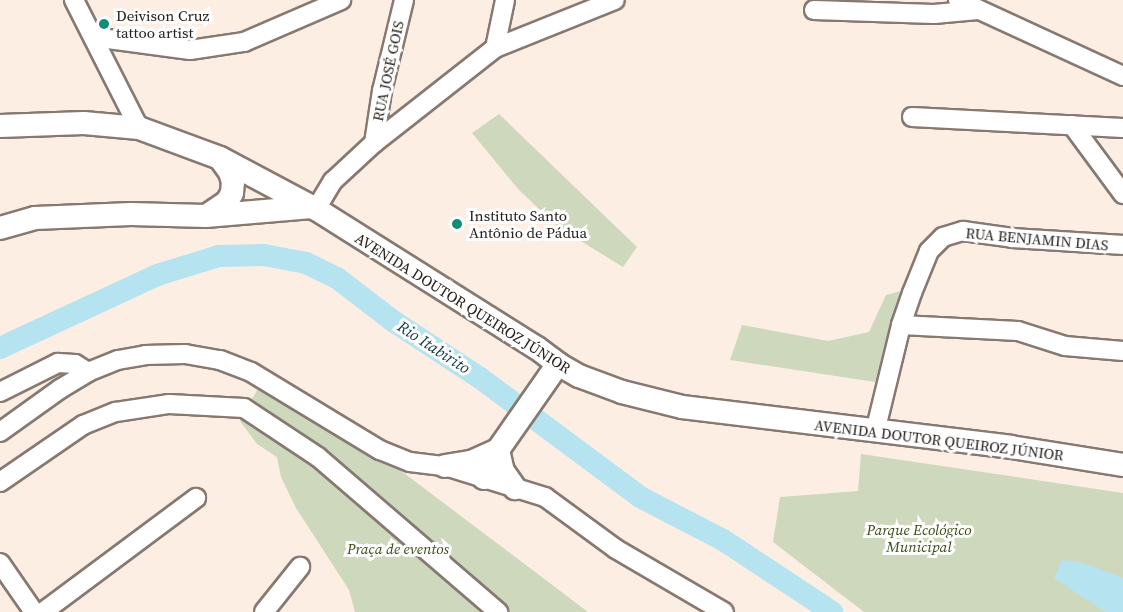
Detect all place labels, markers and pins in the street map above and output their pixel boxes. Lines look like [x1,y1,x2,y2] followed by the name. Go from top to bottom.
[116,6,209,41] place label: Deivison Cruz tattoo artist
[97,17,111,31] marker: Deivison Cruz tattoo artist
[469,206,587,241] place label: Instituto Santo Antônio de Pádua
[450,217,464,231] marker: Instituto Santo Antônio de Pádua

